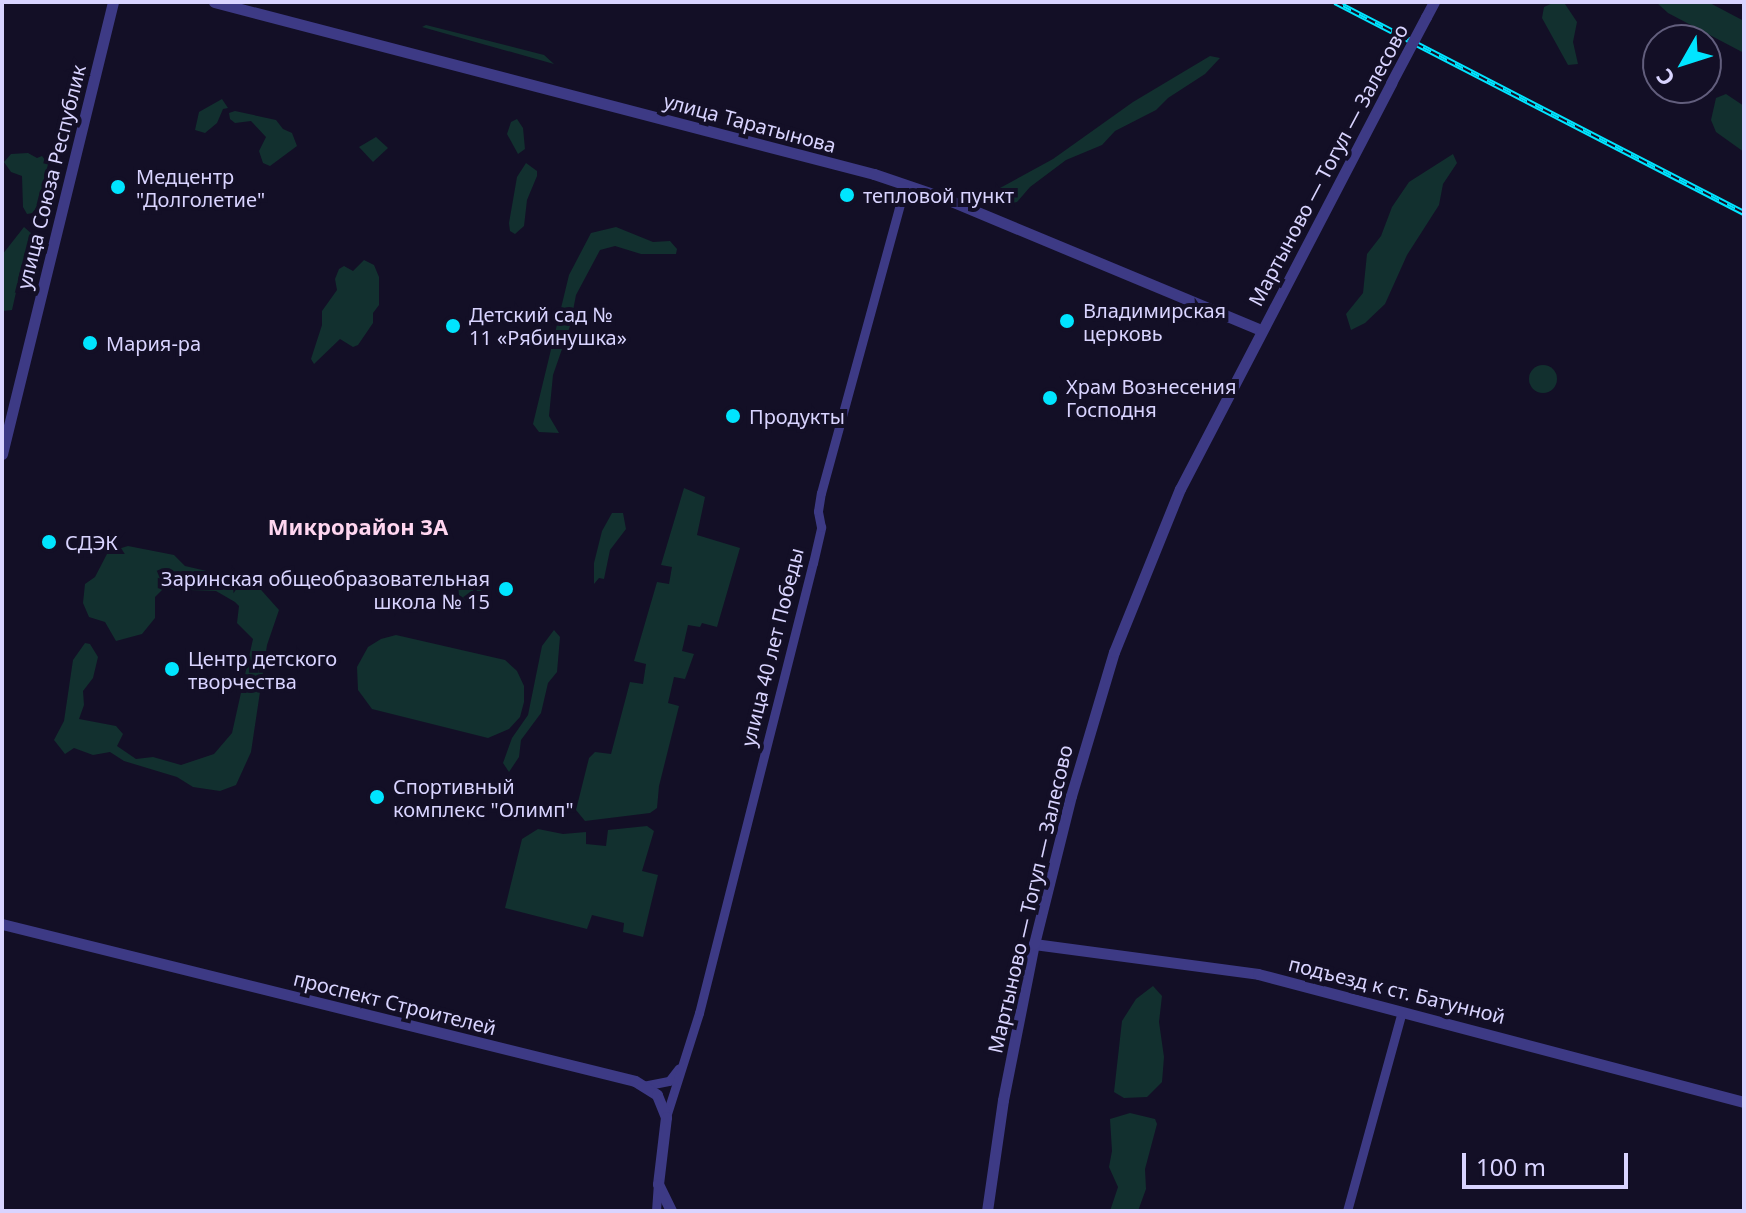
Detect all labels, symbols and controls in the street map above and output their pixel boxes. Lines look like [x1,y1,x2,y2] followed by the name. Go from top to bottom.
[1243,20,1413,310] street label: Мартыново — Тогул — Залесово
[1642,24,1722,104] north arrow
[11,62,91,292] street label: улица Союза Республик
[1649,63,1681,93] text: С
[661,88,839,158] street label: улица Таратынова
[136,164,265,211] place label: Медцентр "Долголетие"
[107,176,129,198] marker: Медцентр "Долголетие"
[863,183,1014,207] place label: тепловой пункт
[838,186,856,204] marker: тепловой пункт
[1083,298,1226,345] place label: Владимирская церковь
[469,302,627,349] place label: Детский сад № 11 «Рябинушка»
[1058,312,1076,330] marker: Владимирская церковь
[444,317,462,335] marker: Детский сад № 11 «Рябинушка»
[106,331,201,355] place label: Мария-ра
[81,334,99,352] marker: Мария-ра
[1066,374,1236,421] place label: Храм Вознесения Господня
[1041,389,1059,407] marker: Храм Вознесения Господня
[749,404,845,428] place label: Продукты
[724,407,742,425] marker: Продукты
[268,514,448,540] district label: Микрорайон 3А
[65,530,118,554] place label: СДЭК
[40,533,58,551] marker: СДЭК
[736,545,808,749] street label: улица 40 лет Победы
[161,566,490,613] place label: Заринская общеобразовательная школа № 15
[497,580,515,598] marker: Заринская общеобразовательная школа № 15
[188,646,337,693] place label: Центр детского творчества
[163,660,181,678] marker: Центр детского творчества
[983,742,1077,1056] street label: Мартыново — Тогул — Залесово
[393,774,574,821] place label: Спортивный комплекс "Олимп"
[368,788,386,806] marker: Спортивный комплекс "Олимп"
[1286,951,1508,1029] street label: подъезд к ст. Батунной
[291,966,499,1040] street label: проспект Строителей
[1466,1137,1632,1187] scale bar
[1476,1150,1546,1183] text: 100 m

